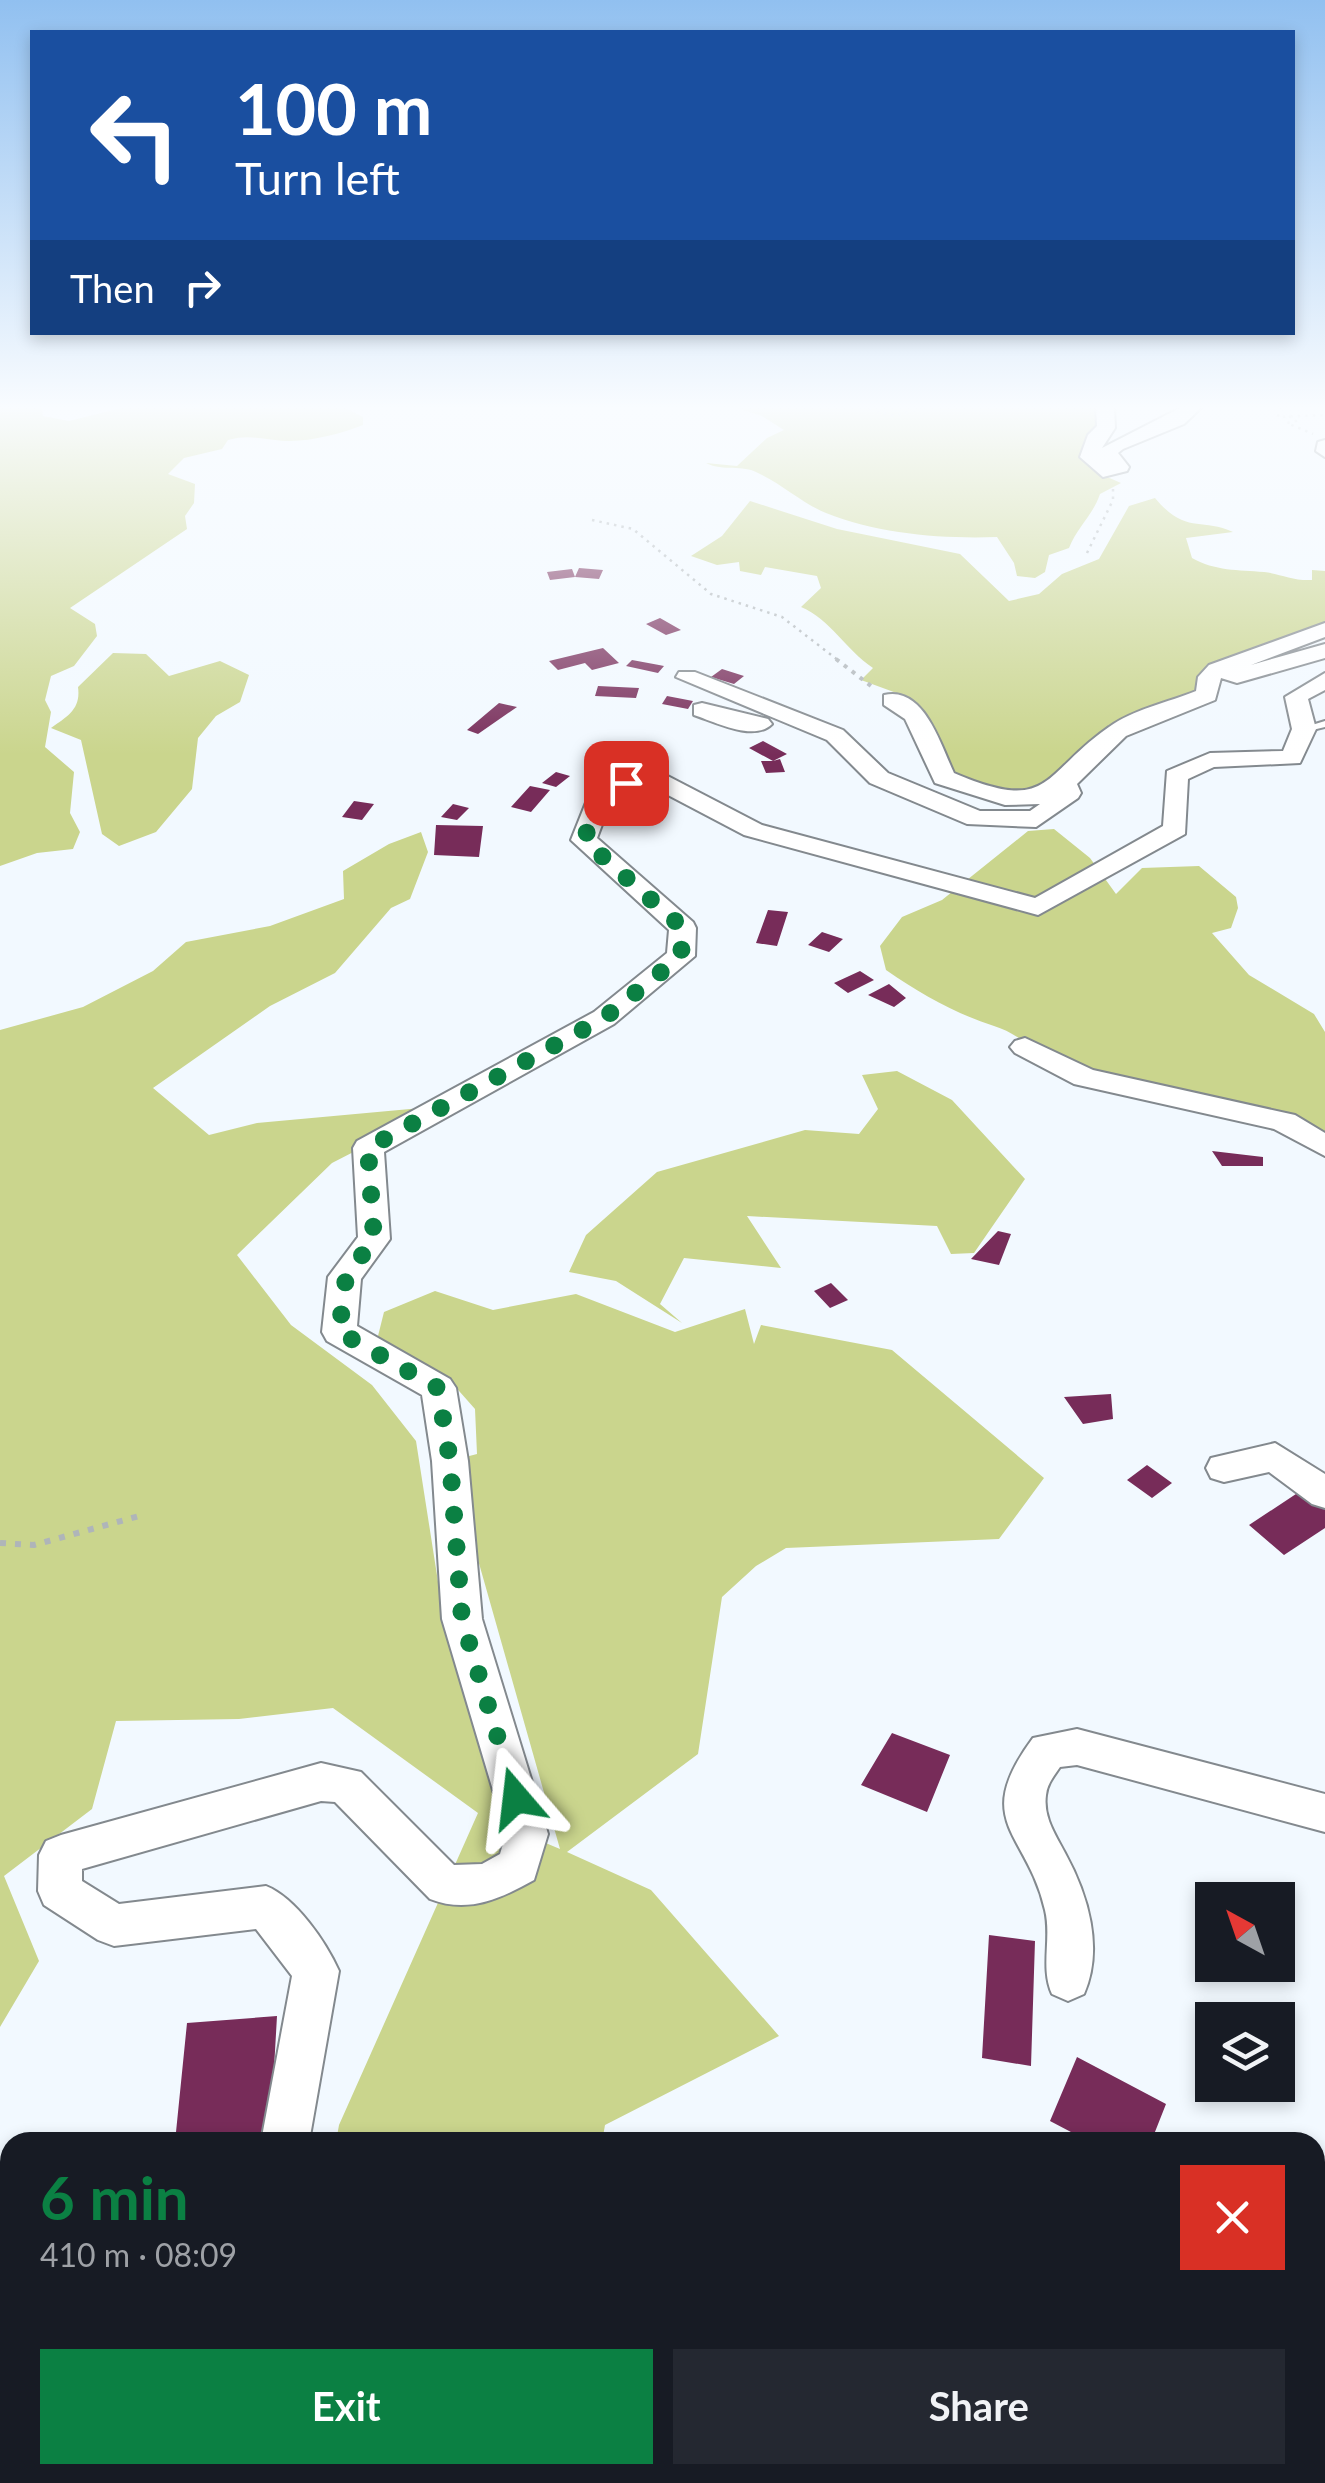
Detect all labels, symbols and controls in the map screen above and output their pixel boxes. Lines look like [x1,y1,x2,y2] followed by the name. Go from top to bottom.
[235,66,432,150] text: 100 m
[70,70,200,200] icon: left
[235,151,400,205] text: Turn left
[175,260,230,315] icon: right
[70,265,155,311] text: Then
[584,741,669,826] pin
[599,756,654,811] icon: arrive
[464,1746,568,1850] position arrow
[1195,1882,1295,1982] north arrow
[1195,1882,1295,2102] map controls
[1195,2002,1295,2102] button: layers
[40,2161,189,2233] text: 6 min
[1180,2165,1285,2270] button: close
[40,2235,237,2274] text: 410 m · 08:09
[40,2349,653,2464] button: Exit
[673,2349,1285,2464] button: Share

